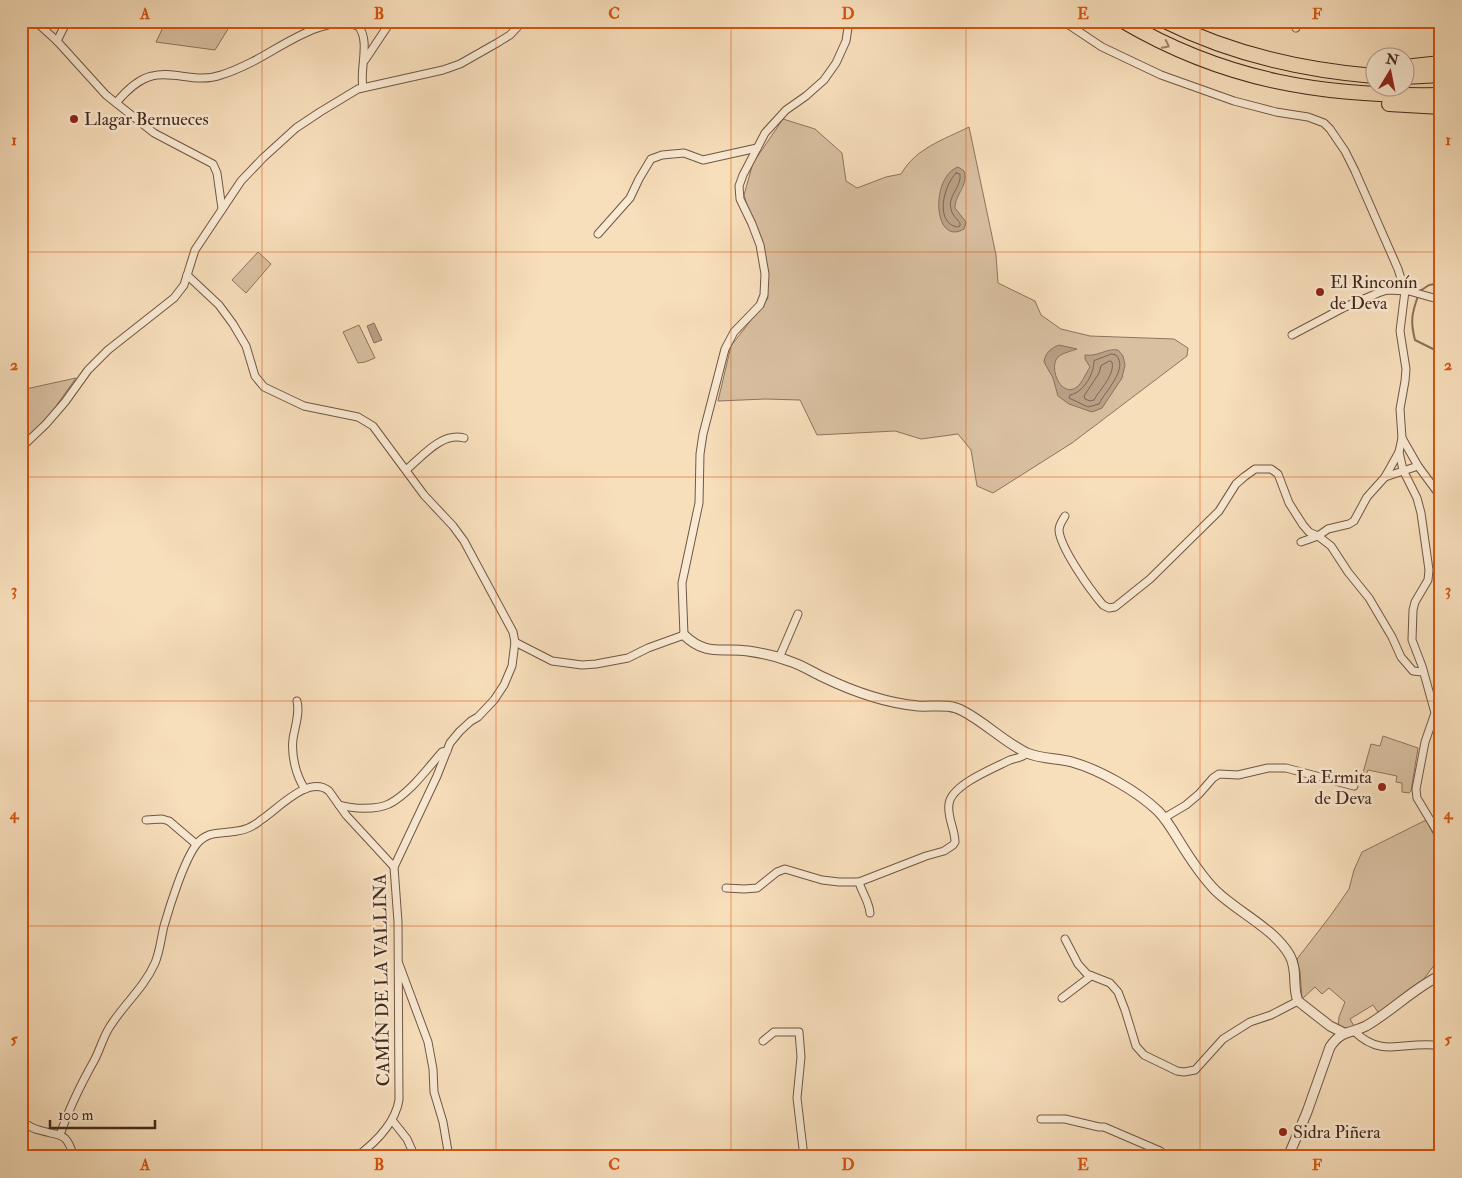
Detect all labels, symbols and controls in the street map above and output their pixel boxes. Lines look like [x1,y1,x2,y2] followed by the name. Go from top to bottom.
[139,4,151,24] text: A
[374,4,384,24] text: B
[608,4,620,24] text: C
[841,4,855,24] text: D
[1077,4,1089,24] text: E
[1312,4,1322,24] text: F
[1161,38,1170,48] one-way arrow
[1364,48,1414,98] north arrow
[1384,50,1400,69] text: N
[84,108,209,131] place label: Llagar Bernueces
[68,113,80,125] marker: Llagar Bernueces
[11,130,17,150] text: 1
[1445,130,1451,150] text: 1
[1330,271,1418,315] place label: El Rinconín de Deva
[1314,286,1326,298] marker: El Rinconín de Deva
[10,355,18,375] text: 2
[1444,355,1452,375] text: 2
[11,580,17,600] text: 3
[1445,580,1451,600] text: 3
[1296,766,1373,810] place label: La Ermita de Deva
[1376,781,1388,793] marker: La Ermita de Deva
[9,804,20,824] text: 4
[1443,804,1454,824] text: 4
[369,873,395,1087] street label: CAMÍN DE LA VALLINA
[10,1029,18,1049] text: 5
[1444,1029,1452,1049] text: 5
[50,1098,155,1130] scale bar
[58,1106,94,1125] text: 100 m
[1293,1121,1381,1144] place label: Sidra Piñera
[1277,1126,1289,1138] marker: Sidra Piñera
[139,1155,151,1175] text: A
[374,1155,384,1175] text: B
[608,1155,620,1175] text: C
[841,1155,855,1175] text: D
[1077,1155,1089,1175] text: E
[1312,1155,1322,1175] text: F

